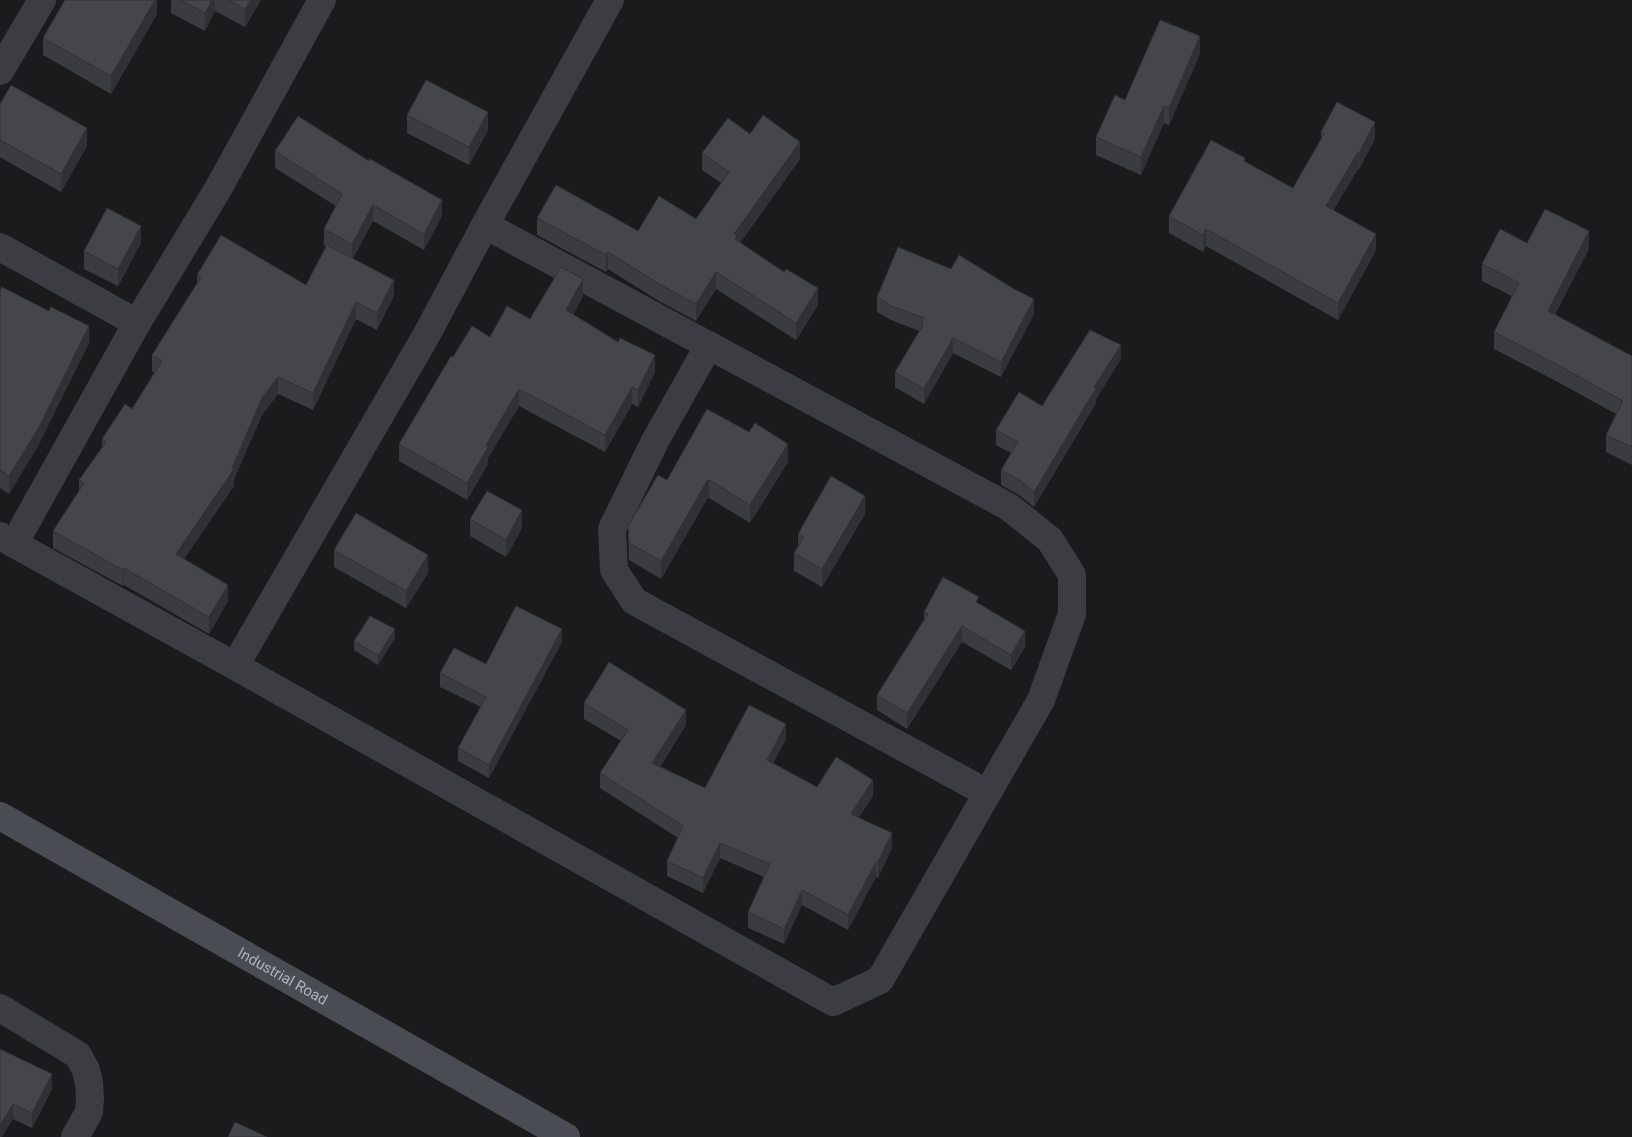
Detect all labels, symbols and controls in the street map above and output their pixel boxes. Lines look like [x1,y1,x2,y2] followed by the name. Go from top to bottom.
[235,944,331,1009] street label: Industrial Road

